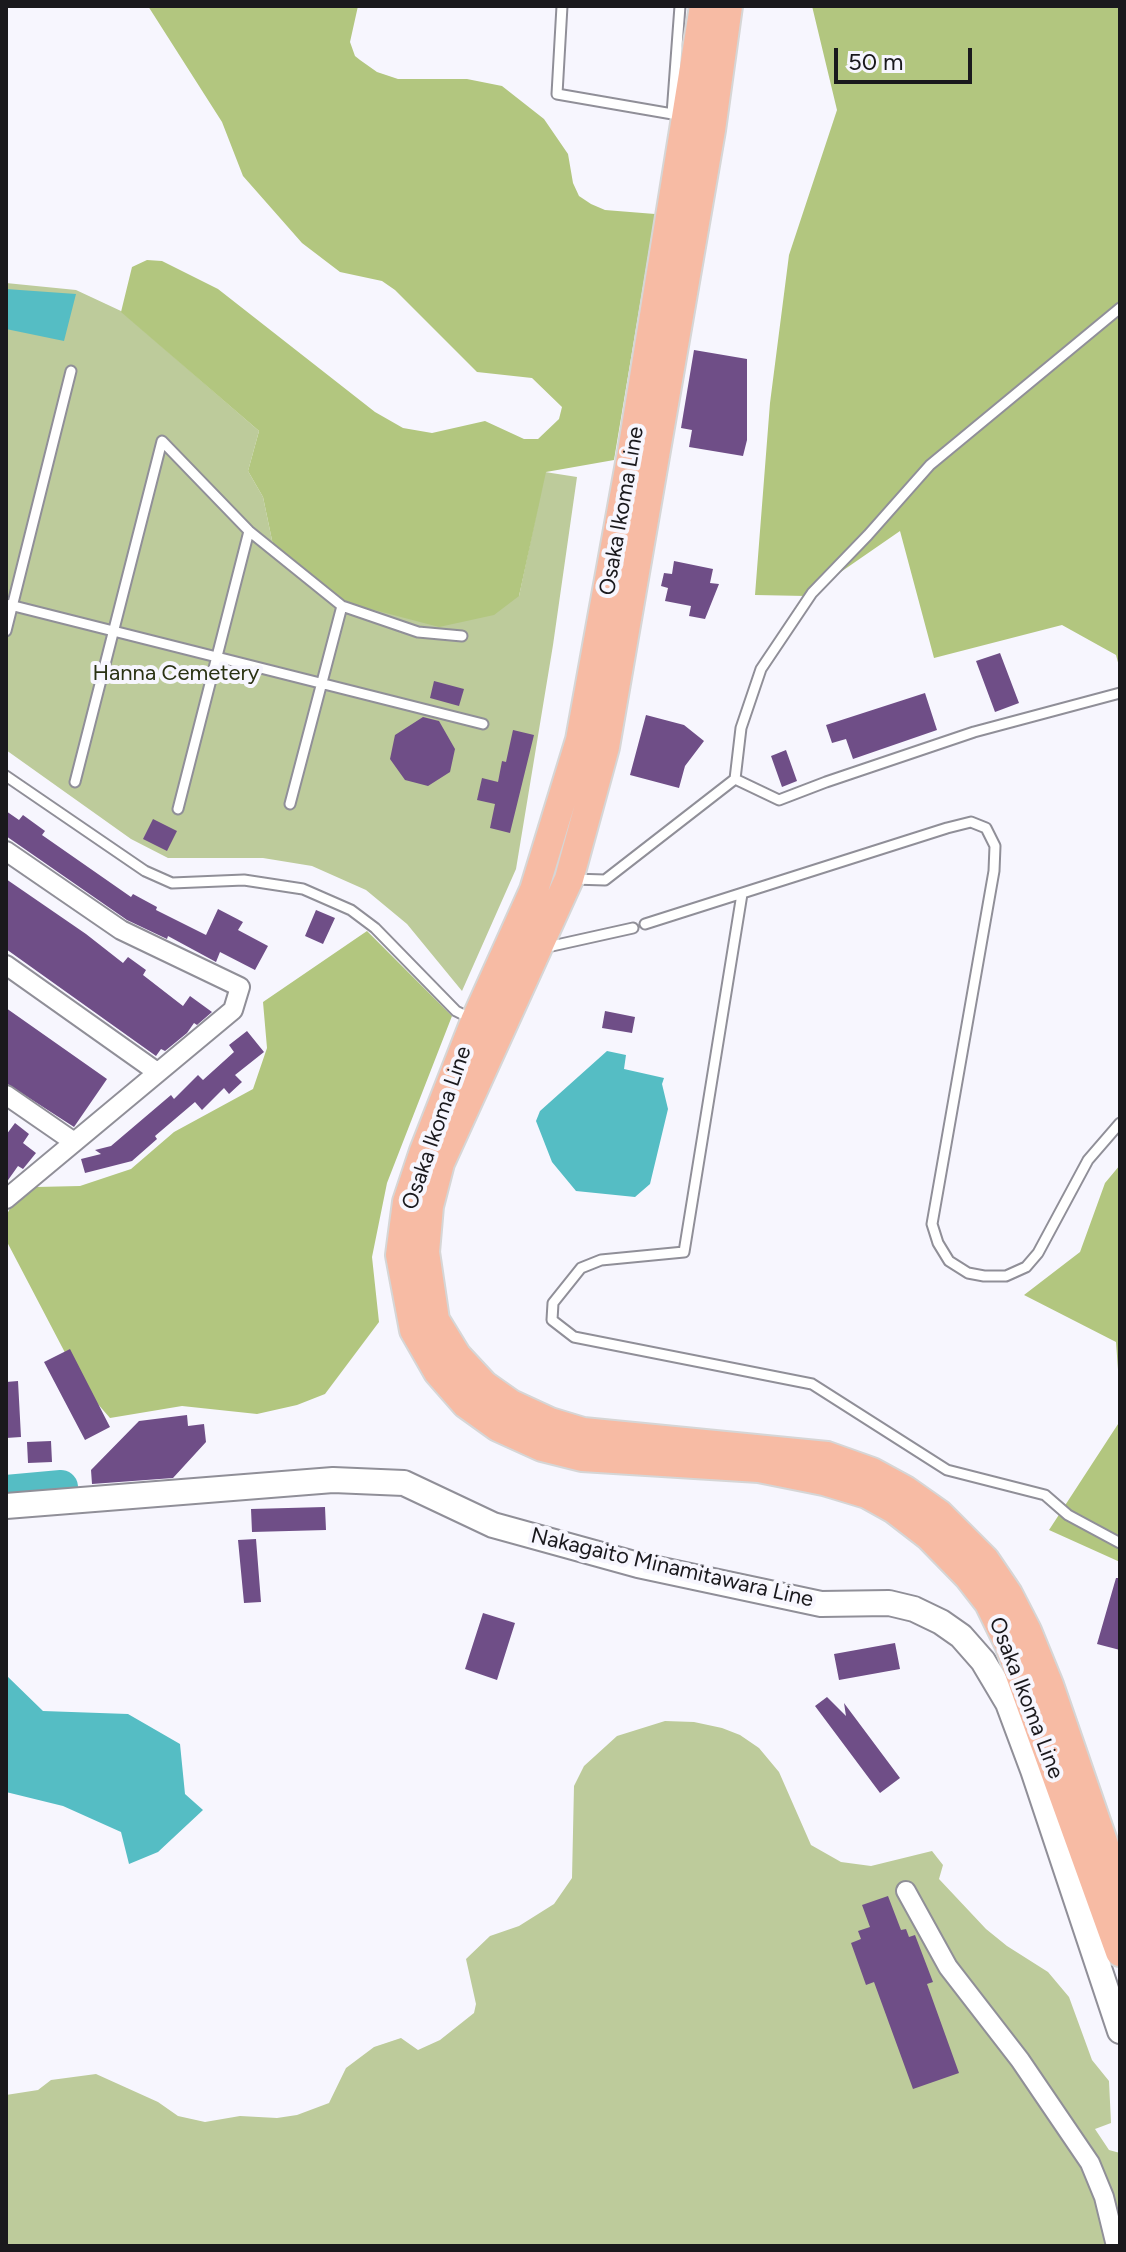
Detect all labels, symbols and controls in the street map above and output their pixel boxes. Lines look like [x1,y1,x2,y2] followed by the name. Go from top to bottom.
[838,32,976,82] scale bar
[848,47,904,76] text: 50 m
[594,425,650,597] street label: Osaka Ikoma Line
[93,661,259,687] park label: Hanna Cemetery
[397,1043,477,1213] street label: Osaka Ikoma Line
[528,1523,816,1613] street label: Nakagaito Minamitawara Line
[983,1613,1069,1783] street label: Osaka Ikoma Line

